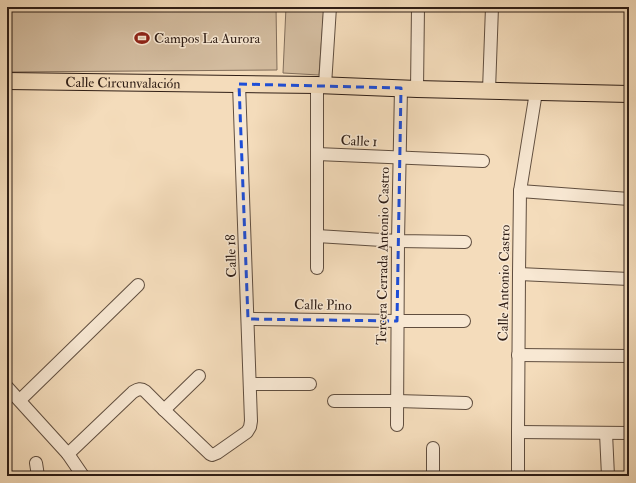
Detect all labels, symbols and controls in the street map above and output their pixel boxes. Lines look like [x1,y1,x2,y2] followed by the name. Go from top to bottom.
[133,29,151,47] sports icon: Campos La Aurora
[154,30,260,48] place label: Campos La Aurora
[65,73,181,92] street label: Calle Circunvalación
[340,132,378,150] street label: Calle 1
[373,167,393,345] street label: Tercera Cerrada Antonio Castro
[494,224,514,342] street label: Calle Antonio Castro
[222,234,240,278] street label: Calle 18
[294,296,352,314] street label: Calle Pino

